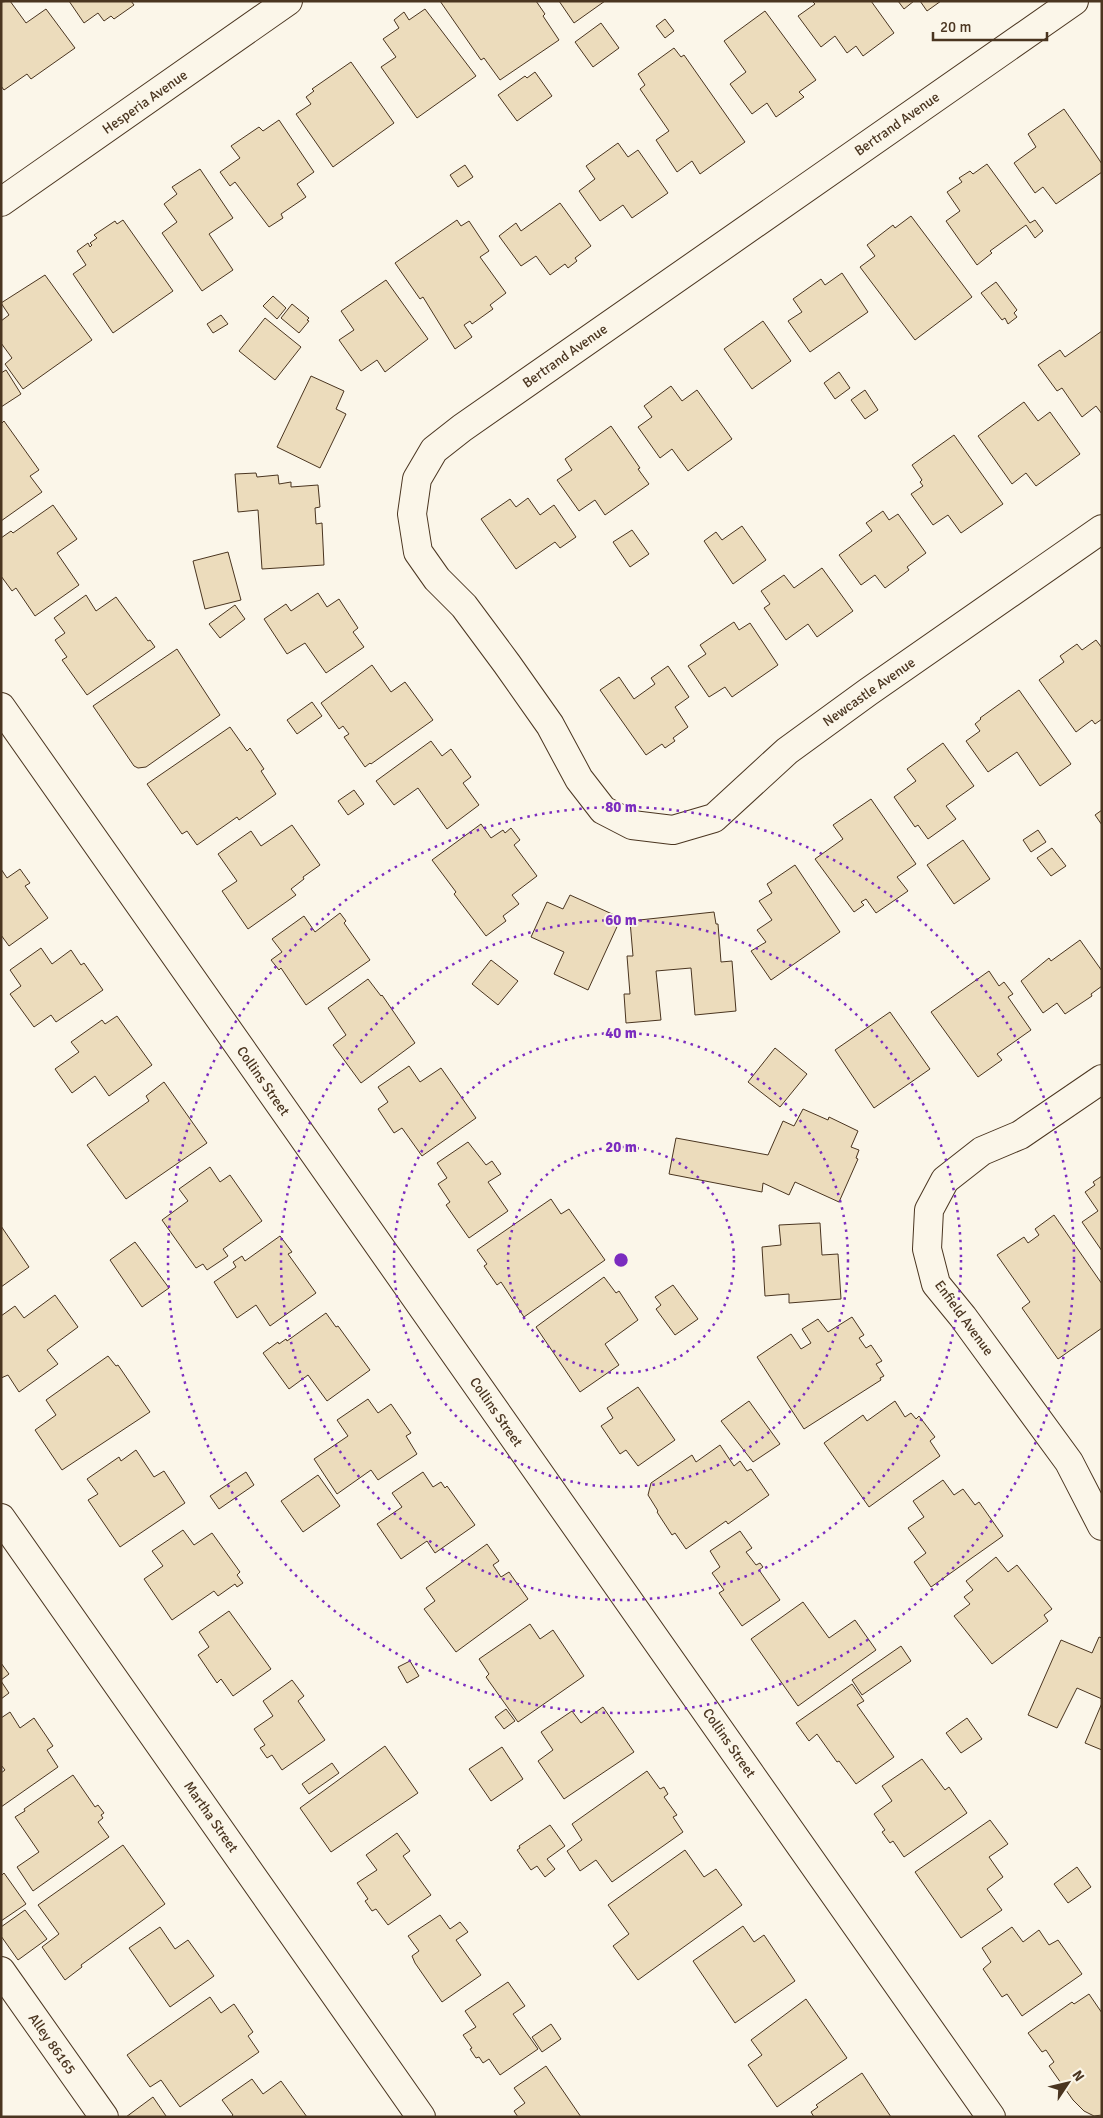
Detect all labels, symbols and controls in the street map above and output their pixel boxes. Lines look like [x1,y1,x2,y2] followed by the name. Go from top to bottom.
[933,10,1047,42] scale bar
[940,18,971,36] text: 20 m
[99,66,191,138] street label: Hesperia Avenue
[851,88,943,160] street label: Bertrand Avenue
[519,320,611,392] street label: Bertrand Avenue
[820,654,918,730] street label: Newcastle Avenue
[605,798,637,816] text: 80 m
[605,911,637,929] text: 60 m
[605,1024,637,1042] text: 40 m
[233,1043,293,1119] street label: Collins Street
[605,1138,637,1156] text: 20 m
[612,1251,630,1269] centre of rings
[931,1277,997,1359] street label: Enfield Avenue
[466,1374,526,1450] street label: Collins Street
[699,1705,759,1781] street label: Collins Street
[180,1778,242,1856] street label: Martha Street
[25,2010,79,2078] street label: Alley 86165
[1043,2058,1093,2108] north arrow
[1068,2067,1088,2085] text: N

